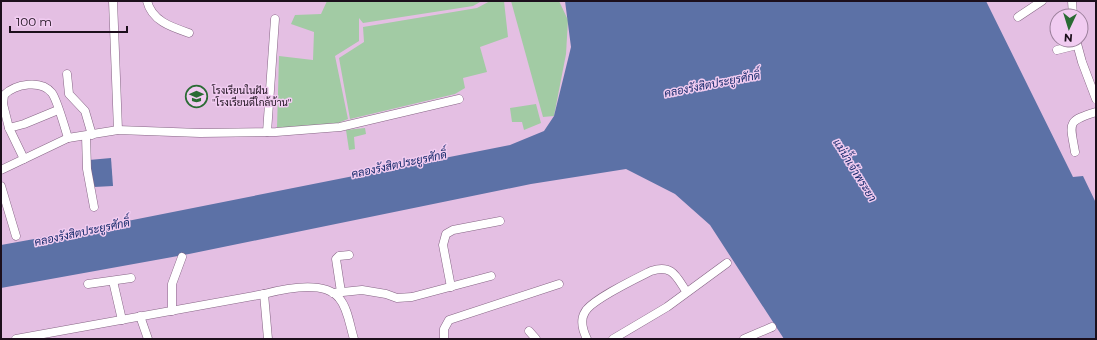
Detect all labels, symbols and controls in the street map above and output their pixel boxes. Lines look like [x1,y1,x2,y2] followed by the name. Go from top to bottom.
[10,8,127,34] scale bar
[1049,8,1089,48] north arrow
[16,14,52,29] text: 100 m
[1063,31,1073,45] text: N
[662,63,763,101] water label: คลองรังสิตประยูรศักดิ์
[184,83,210,109] school or university icon: โรงเรียนในฝัน "โรงเรียนดีใกล้บ้าน"
[211,84,292,109] place label: โรงเรียนในฝัน "โรงเรียนดีใกล้บ้าน"
[830,134,883,204] water label: แม่น้ำเจ้าพระยา
[349,142,450,182] water label: คลองรังสิตประยูรศักดิ์
[32,210,133,250] water label: คลองรังสิตประยูรศักดิ์

